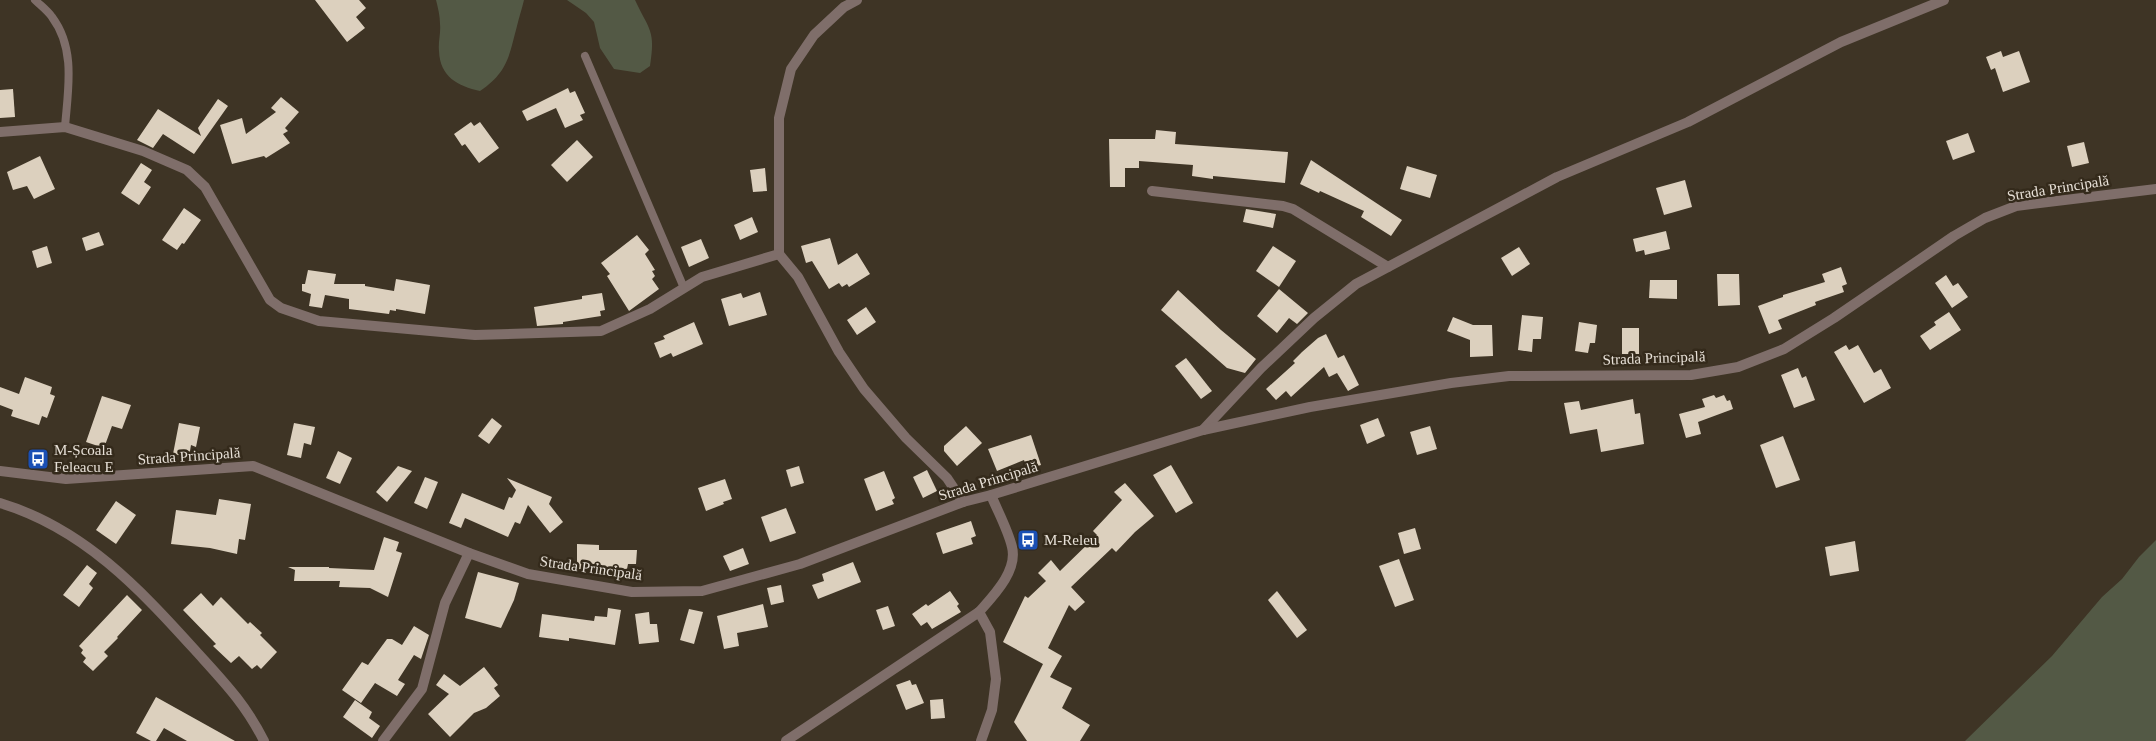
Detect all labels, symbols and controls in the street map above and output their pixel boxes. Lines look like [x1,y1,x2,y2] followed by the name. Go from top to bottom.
[2006,172,2110,204] street label: Strada Principală
[1602,348,1706,368] street label: Strada Principală
[54,442,114,475] place label: M-Școala Feleacu E
[137,444,241,468] street label: Strada Principală
[26,447,50,471] bus stop icon: M-Școala Feleacu E
[936,458,1040,504] street label: Strada Principală
[1016,528,1040,552] bus stop icon: M-Releu
[1044,532,1098,548] place label: M-Releu
[539,553,643,583] street label: Strada Principală

